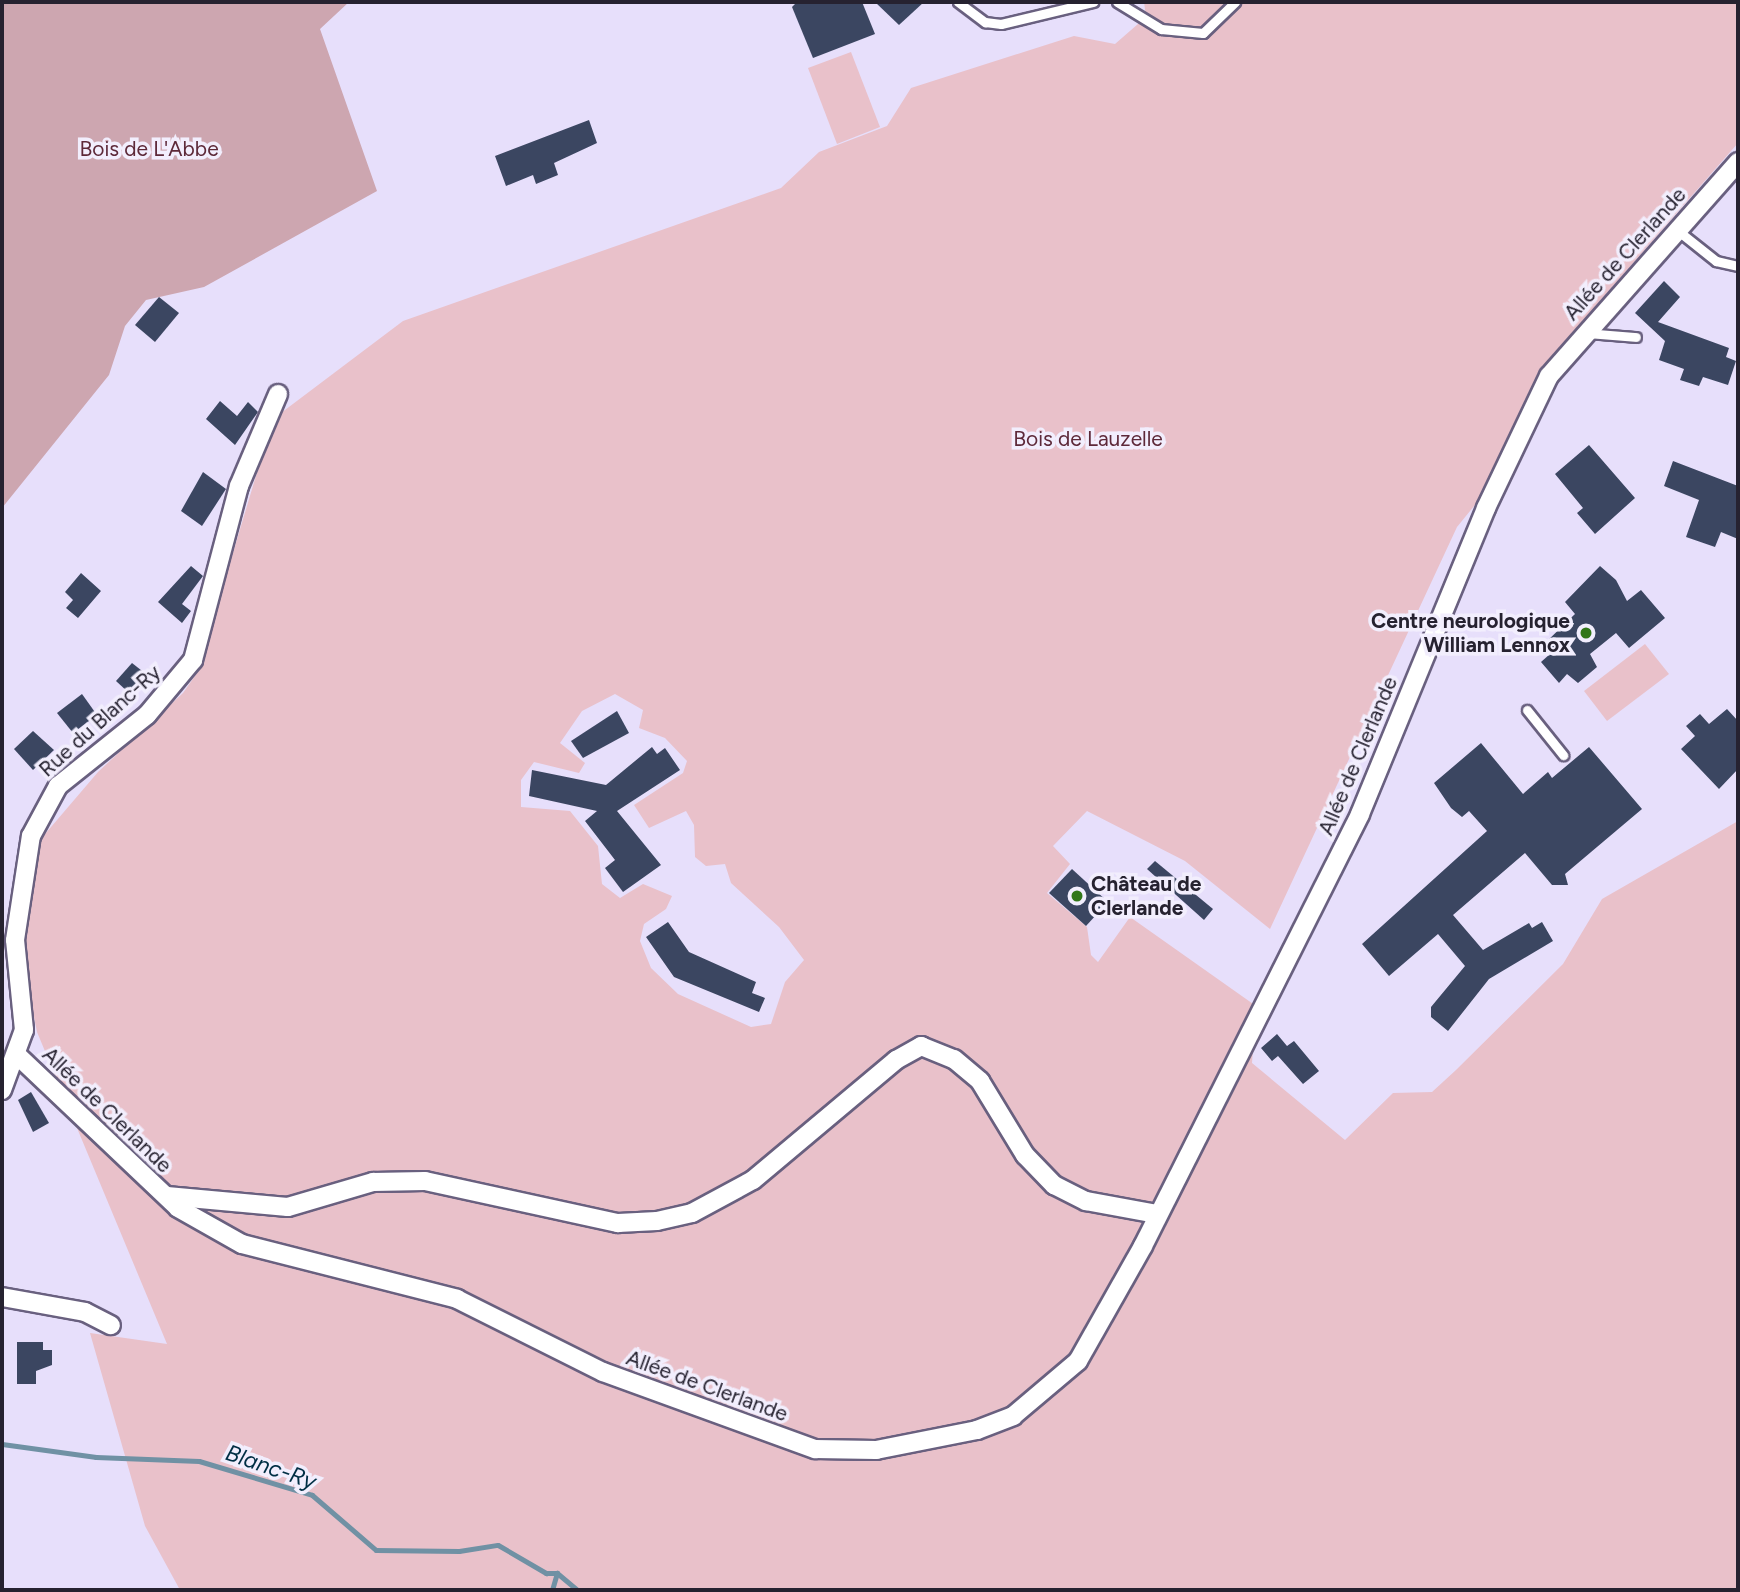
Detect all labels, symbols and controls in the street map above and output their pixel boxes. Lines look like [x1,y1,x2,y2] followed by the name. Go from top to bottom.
[79,136,219,162] park label: Bois de L'Abbe
[1559,183,1691,325] street label: Allée de Clerlande
[1013,426,1163,452] park label: Bois de Lauzelle
[1371,608,1570,658] place label: Centre neurologique William Lennox
[1576,623,1596,643] marker: Centre neurologique William Lennox
[34,660,166,782] street label: Rue du Blanc-Ry
[1313,673,1403,839] street label: Allée de Clerlande
[1091,871,1201,921] place label: Château de Clerlande
[1069,888,1085,904] marker: Château de Clerlande
[37,1042,177,1178] street label: Allée de Clerlande
[623,1345,791,1427] street label: Allée de Clerlande
[222,1439,320,1495] water label: Blanc-Ry

